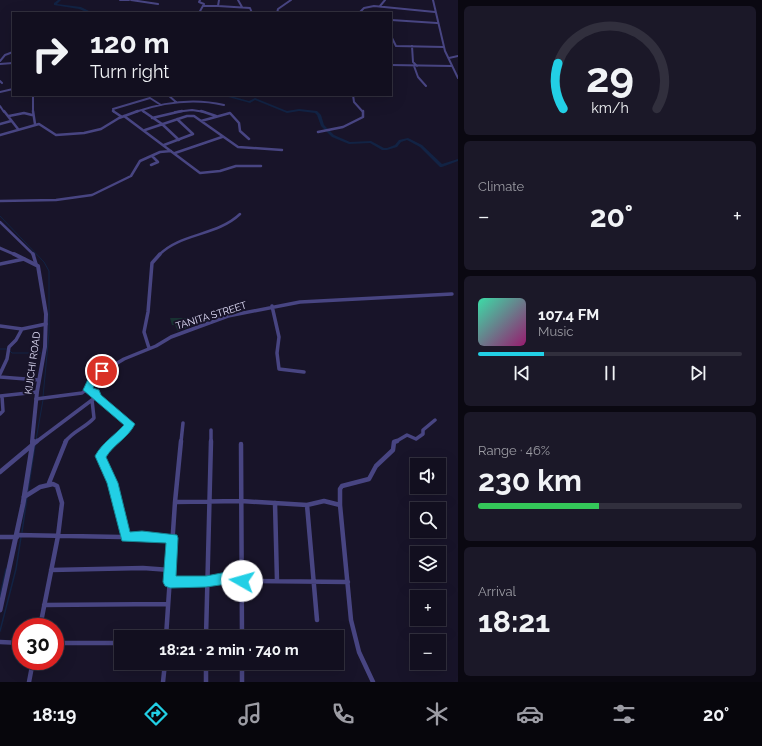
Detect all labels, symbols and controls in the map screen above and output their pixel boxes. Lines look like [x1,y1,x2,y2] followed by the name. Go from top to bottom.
[90,27,170,60] text: 120 m
[24,28,76,80] icon: right
[586,52,634,101] text: 29
[90,61,169,82] text: Turn right
[591,99,629,115] text: km/h
[478,179,524,194] text: Climate
[590,199,633,234] text: 20°
[478,203,490,229] text: −
[733,203,742,229] text: +
[174,299,248,332] street label: TANITA STREET
[538,306,599,324] text: 107.4 FM
[538,324,573,339] text: Music
[23,331,42,395] street label: KIJICHI ROAD
[85,354,119,388] pin
[91,360,113,382] icon: arrive
[511,362,533,384] icon: previous
[599,362,621,384] icon: pause
[687,362,709,384] icon: next
[478,443,550,458] text: Range · 46%
[410,458,446,670] map controls
[410,458,446,494] button: sound
[478,463,582,498] text: 230 km
[410,502,446,538] button: search
[410,546,446,582] button: layers
[221,560,263,602] position arrow
[478,584,516,599] text: Arrival
[410,590,446,626] button: +
[478,604,550,639] text: 18:21
[12,618,64,670] speed limit sign: 30
[410,634,446,670] button: −
[159,641,299,659] text: 18:21 · 2 min · 740 m
[142,700,170,728] icon: directions
[236,700,264,728] icon: music
[329,700,357,728] icon: phone
[423,700,451,728] icon: climate
[516,700,544,728] icon: car
[610,700,638,728] icon: filters
[33,704,76,725] text: 18:19
[703,704,729,725] text: 20°

